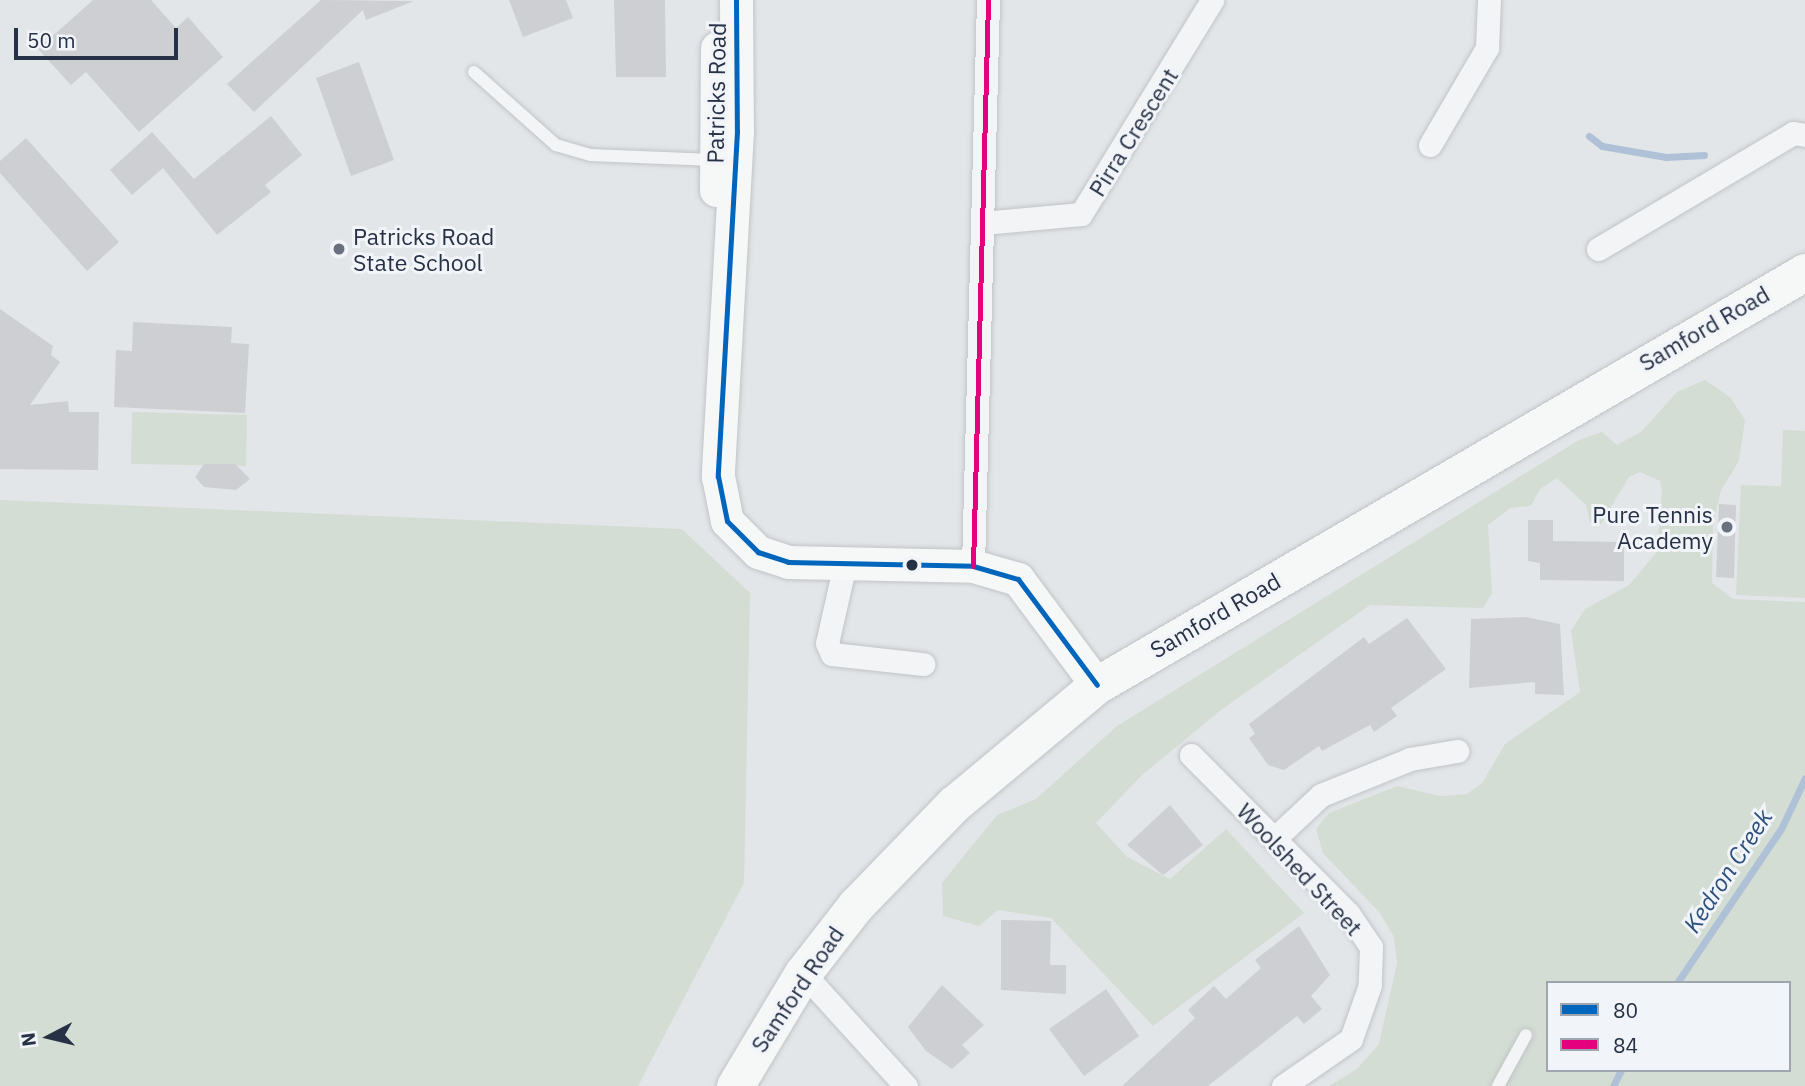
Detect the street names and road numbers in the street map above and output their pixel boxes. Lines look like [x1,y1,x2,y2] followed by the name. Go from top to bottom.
[701,22,731,164] street label: Patricks Road
[1083,63,1183,201] street label: Pirra Crescent
[1634,280,1774,376] street label: Samford Road
[1145,567,1285,663] street label: Samford Road
[1232,797,1368,941] street label: Woolshed Street
[745,921,849,1057] street label: Samford Road

